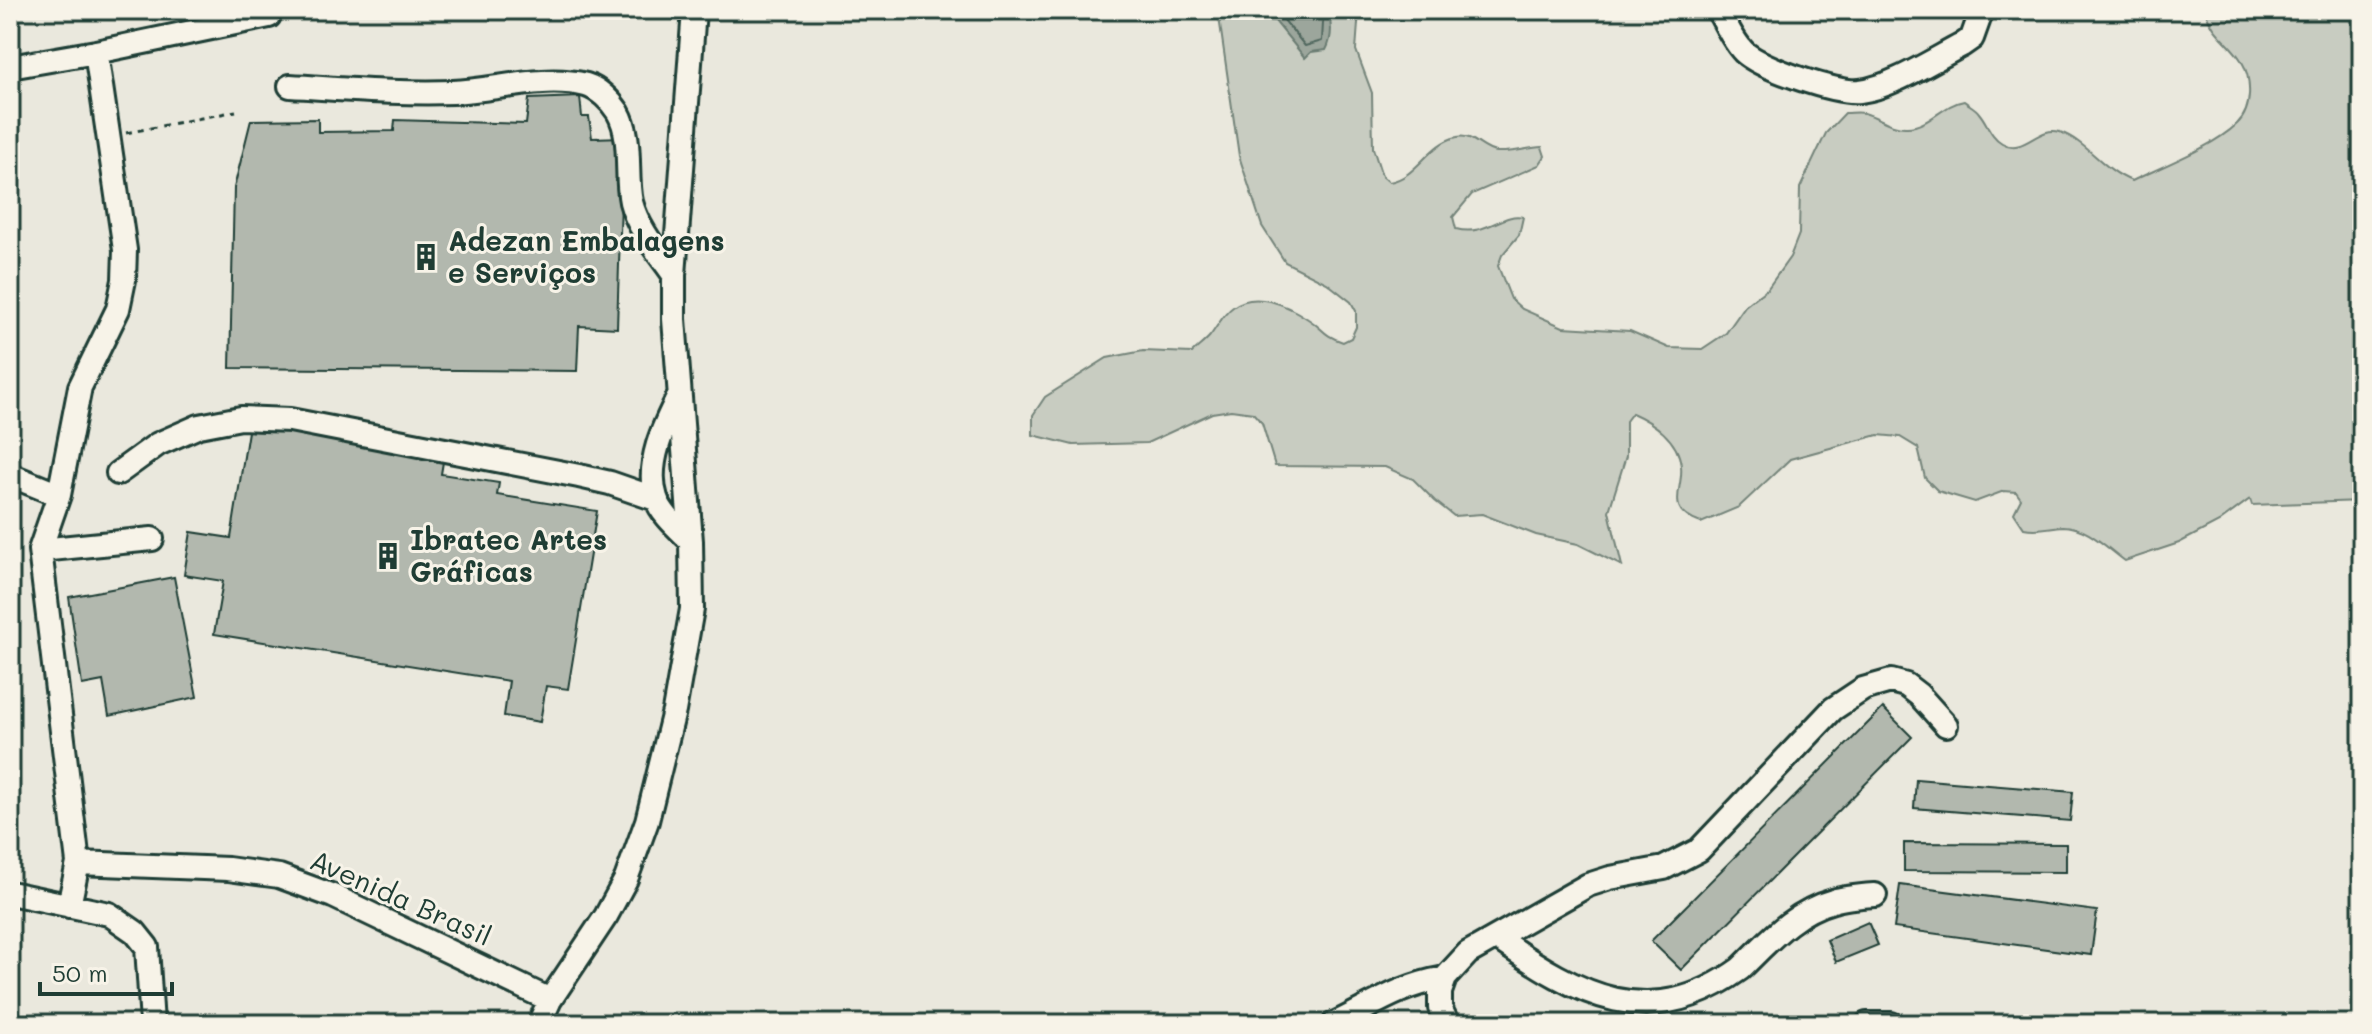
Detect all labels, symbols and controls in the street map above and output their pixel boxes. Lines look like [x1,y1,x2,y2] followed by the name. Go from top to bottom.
[448,222,725,290] place label: Adezan Embalagens e Serviços
[411,242,441,272] building icon: Adezan Embalagens e Serviços
[410,521,607,589] place label: Ibratec Artes Gráficas
[373,541,403,571] building icon: Ibratec Artes Gráficas
[305,841,498,953] street label: Avenida Brasil
[40,946,172,996] scale bar
[52,957,108,988] text: 50 m

